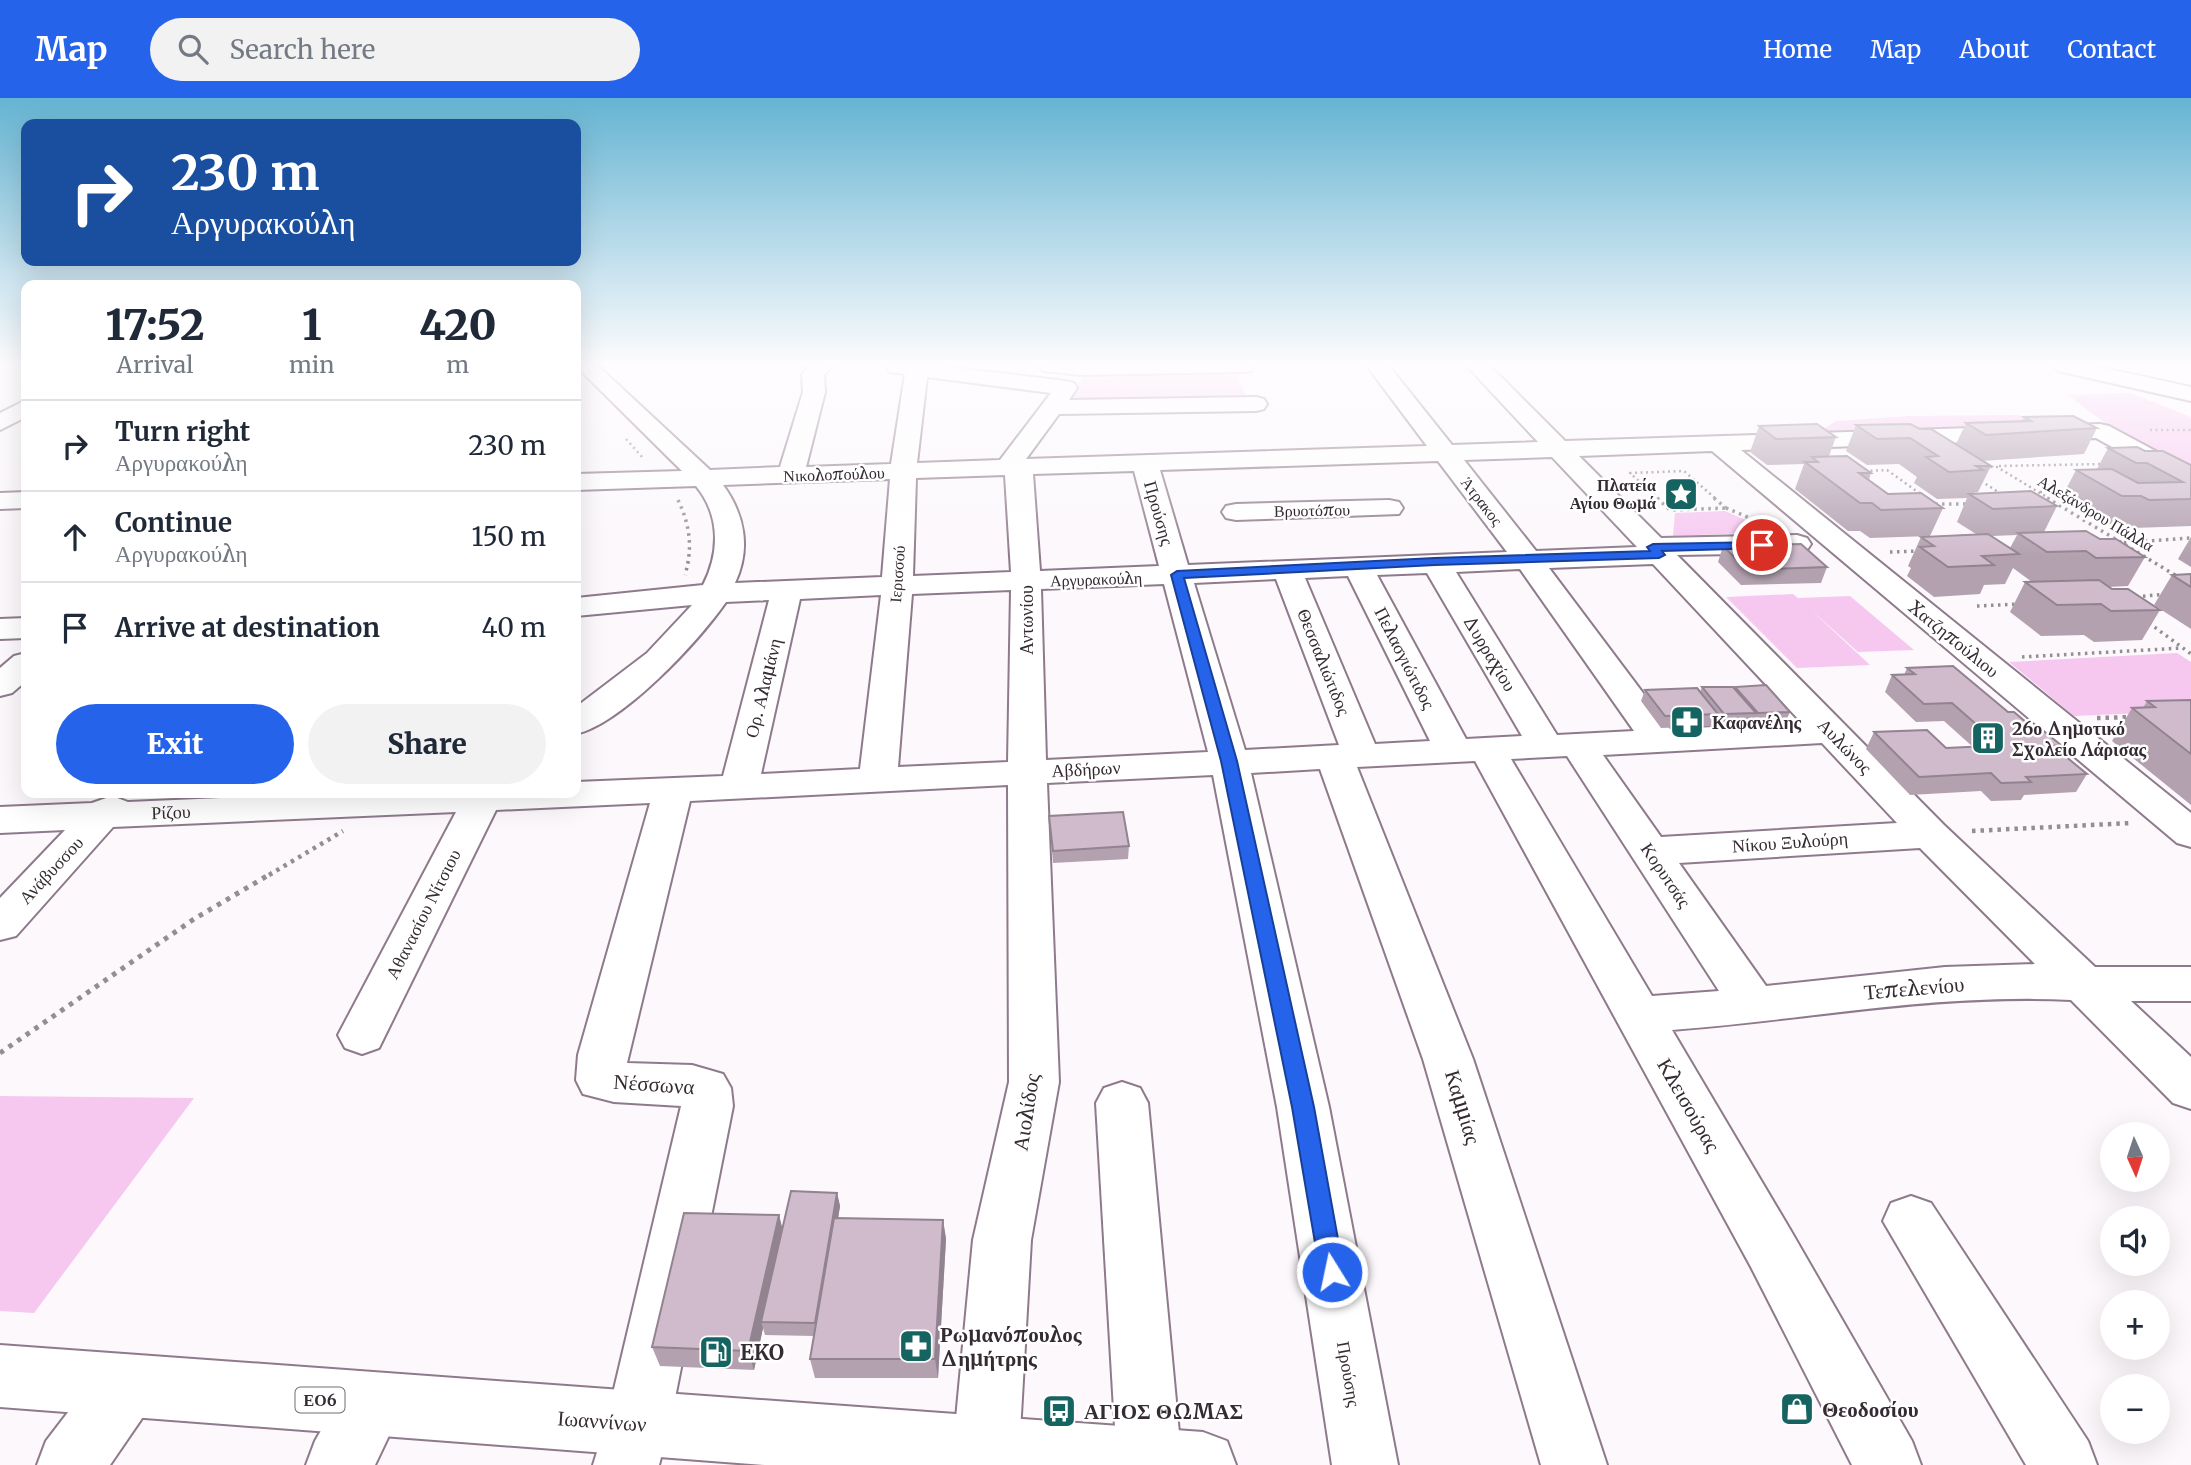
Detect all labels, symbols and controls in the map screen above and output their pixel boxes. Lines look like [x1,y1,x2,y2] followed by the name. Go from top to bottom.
[150,18,640,81] search box
[35,29,108,70] text: Map
[174,30,212,68] icon: search
[230,33,375,66] text: Search here
[1763,34,1832,65] text: Home
[1870,34,1921,65] text: Map
[1959,34,2029,65] text: About
[2067,34,2156,65] text: Contact
[171,142,319,203] text: 230 m
[56,147,147,238] icon: right
[171,203,355,243] text: Αργυρακούλη
[105,299,205,351] text: 17:52
[302,299,322,351] text: 1
[419,299,497,351] text: 420
[117,350,193,379] text: Arrival
[289,350,335,379] text: min
[446,350,469,379] text: m
[115,415,250,448] text: Turn right
[56,427,94,465] icon: right
[468,429,546,462] text: 230 m
[115,448,248,477] text: Αργυρακούλη
[783,462,885,486] street label: Νικολοπούλου
[2034,470,2158,556] street label: Αλεξάνδρου Πάλλα
[1457,473,1508,530] street label: Άτρακος
[1570,475,1656,513] place label: Πλατεία Αγίου Θωμά
[1662,475,1700,513] place icon: Πλατεία Αγίου Θωμά
[1139,478,1179,548] street label: Προύσης
[1274,499,1350,521] street label: Βρυοτόπου
[115,506,232,539] text: Continue
[1732,515,1792,575] pin
[56,518,94,556] icon: ahead
[472,520,546,553] text: 150 m
[1743,526,1781,564] icon: arrive
[115,539,248,568] text: Αργυρακούλη
[885,545,909,603] street label: Ιερισσού
[1050,567,1142,591] street label: Αργυρακούλη
[1015,585,1038,655] street label: Αντωνίου
[1904,596,2004,682] street label: Χατζηπούλιου
[1369,603,1441,713] street label: Πελασγιώτιδος
[1292,605,1356,719] street label: Θεσσαλιώτιδος
[56,609,94,647] icon: arrive
[115,611,380,644] text: Arrive at destination
[482,611,546,644] text: 40 m
[1458,611,1522,695] street label: Δυρραχίου
[740,636,786,740] street label: Ορ. Αλαμάνη
[1668,703,1706,741] pharmacy icon: Καφανέλης
[56,704,294,784] button: Exit
[308,704,546,784] button: Share
[1712,711,1802,734] place label: Καφανέλης
[1813,713,1877,779] street label: Αυλώνος
[2012,717,2147,761] place label: 26ο Δημοτικό Σχολείο Λάρισας
[1969,719,2007,757] building icon: 26ο Δημοτικό Σχολείο Λάρισας
[1051,756,1121,782] street label: Αβδήρων
[151,800,191,824] street label: Ρίζου
[1731,826,1849,858] street label: Νίκου Ξυλούρη
[14,831,88,909] street label: Ανάβυσσου
[1636,838,1696,912] street label: Κορυτσάς
[380,845,466,983] street label: Αθανασίου Νίτσιου
[1863,970,1965,1006] street label: Τεπελενίου
[1651,1053,1727,1157] street label: Κλεισούρας
[1439,1067,1487,1148] street label: Καμμίας
[613,1068,695,1100] street label: Νέσσωνα
[1007,1071,1046,1153] street label: Αιολίδος
[2100,1122,2170,1192] north arrow
[2100,1122,2170,1444] map controls
[2100,1206,2170,1276] button: sound
[1295,1235,1369,1309] position arrow
[2100,1290,2170,1360] button: +
[940,1321,1083,1372] place label: Ρωμανόπουλος Δημήτρης
[897,1327,935,1365] pharmacy icon: Ρωμανόπουλος Δημήτρης
[697,1333,735,1371] fuel station icon: EKO
[740,1339,784,1366] place label: EKO
[1332,1339,1366,1409] street label: Προύσης
[2100,1374,2170,1444] button: −
[296,1388,344,1412] road number: ΕΟ6
[1778,1390,1816,1428] shop icon: Θεοδοσίου
[1040,1392,1078,1430] bus stop icon: ΑΓΙΟΣ ΘΩΜΑΣ
[1822,1396,1919,1423] place label: Θεοδοσίου
[1084,1398,1243,1425] place label: ΑΓΙΟΣ ΘΩΜΑΣ
[557,1404,647,1438] street label: Ιωαννίνων

